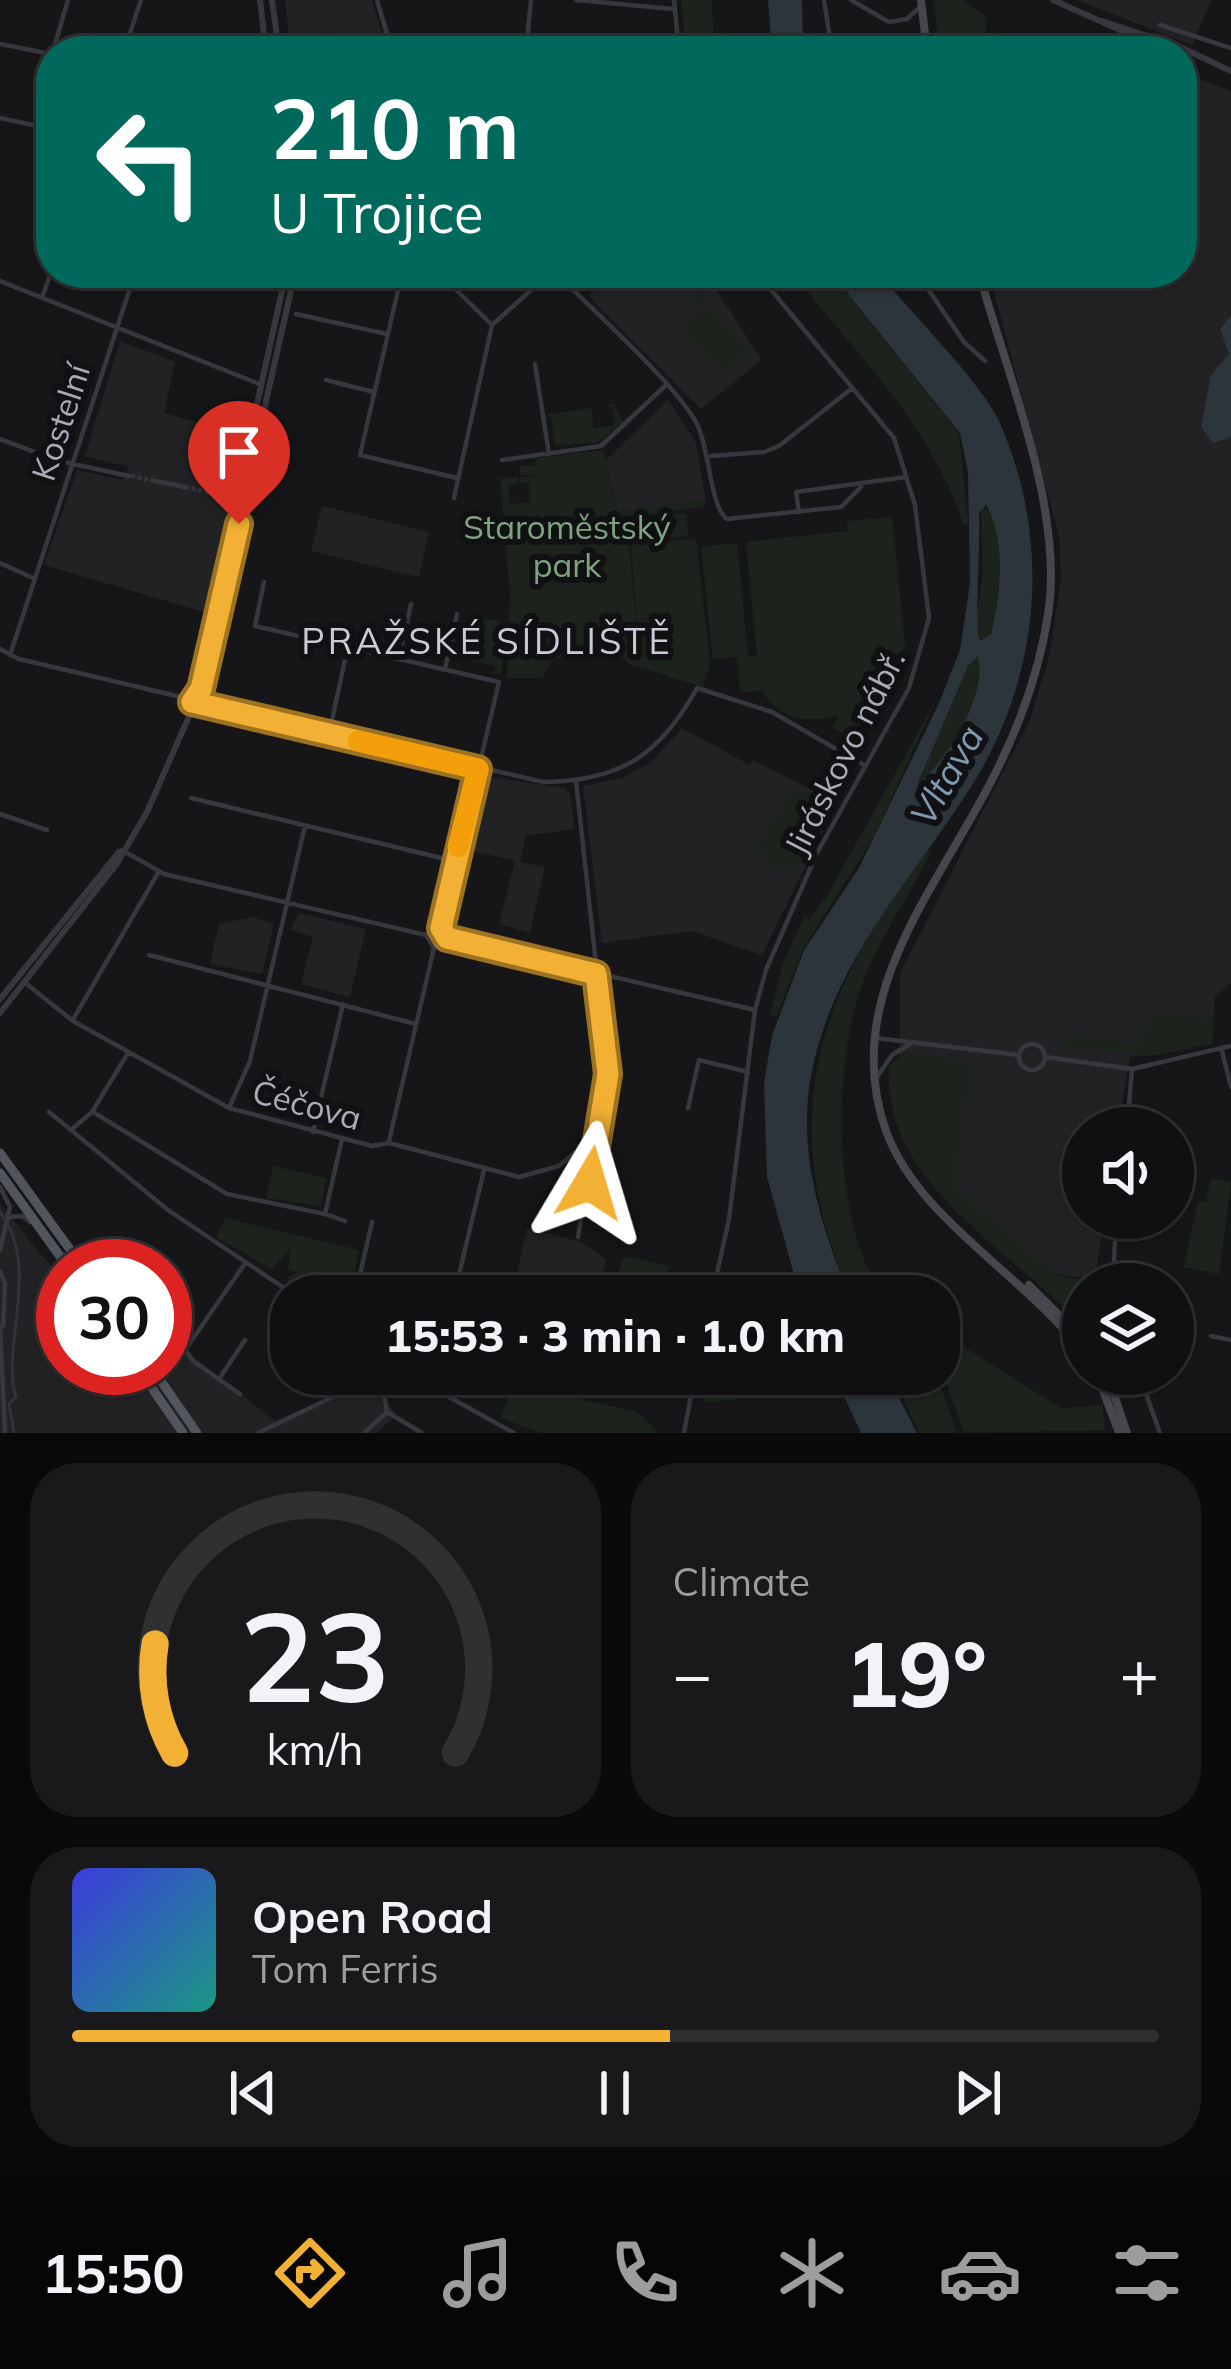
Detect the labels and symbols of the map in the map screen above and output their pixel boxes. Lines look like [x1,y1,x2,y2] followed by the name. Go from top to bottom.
[22,357,99,485] street label: Kostelní
[188,401,290,524] pin
[463,506,671,585] park label: Staroměstský park
[301,618,673,663] district label: PRAŽSKÉ SÍDLIŠTĚ
[775,643,913,861] street label: Jiráskovo nábř.
[899,717,993,833] water label: Vltava
[248,1070,366,1138] street label: Čéčova
[527,1120,653,1246] position arrow
[36,1239,192,1395] speed limit sign: 30

